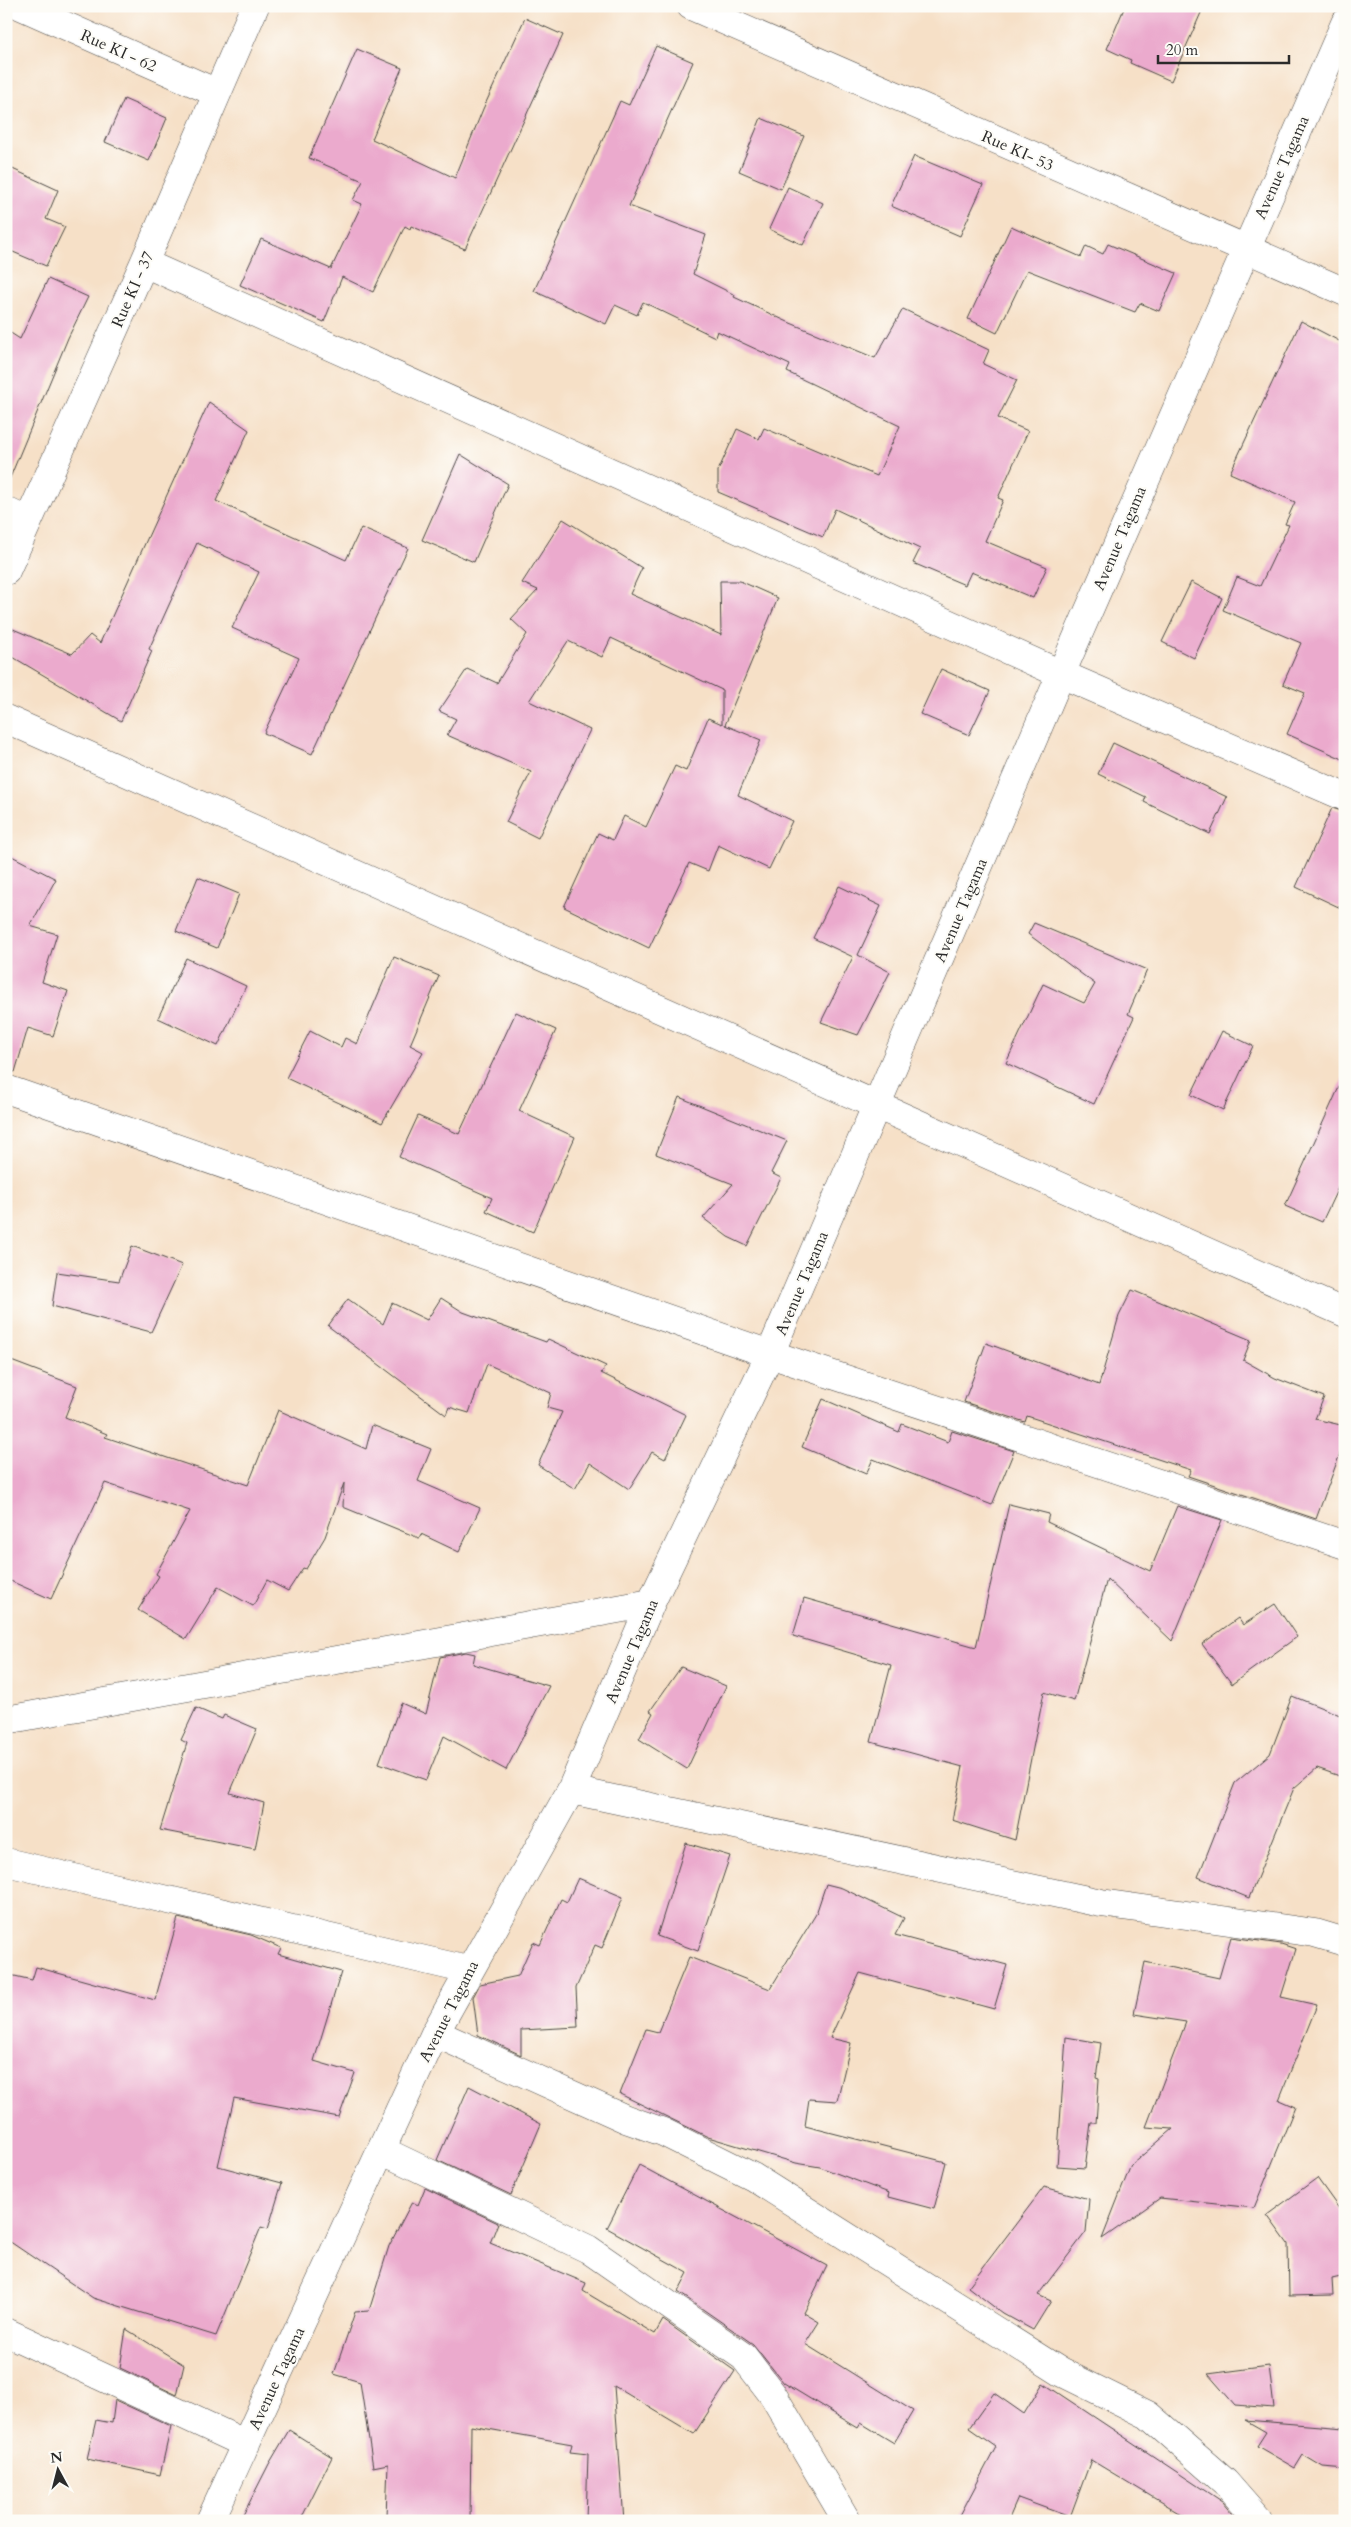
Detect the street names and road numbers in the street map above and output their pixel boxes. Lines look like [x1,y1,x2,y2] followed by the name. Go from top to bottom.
[77,24,160,77] street label: Rue KI - 62
[1249,112,1315,223] street label: Avenue Tagama
[978,125,1057,177] street label: Rue KI- 53
[106,248,159,331] street label: Rue KI - 37
[1088,483,1152,594] street label: Avenue Tagama
[929,855,993,966] street label: Avenue Tagama
[770,1228,834,1339] street label: Avenue Tagama
[600,1596,664,1707] street label: Avenue Tagama
[414,1957,484,2066] street label: Avenue Tagama
[243,2323,310,2433] street label: Avenue Tagama

